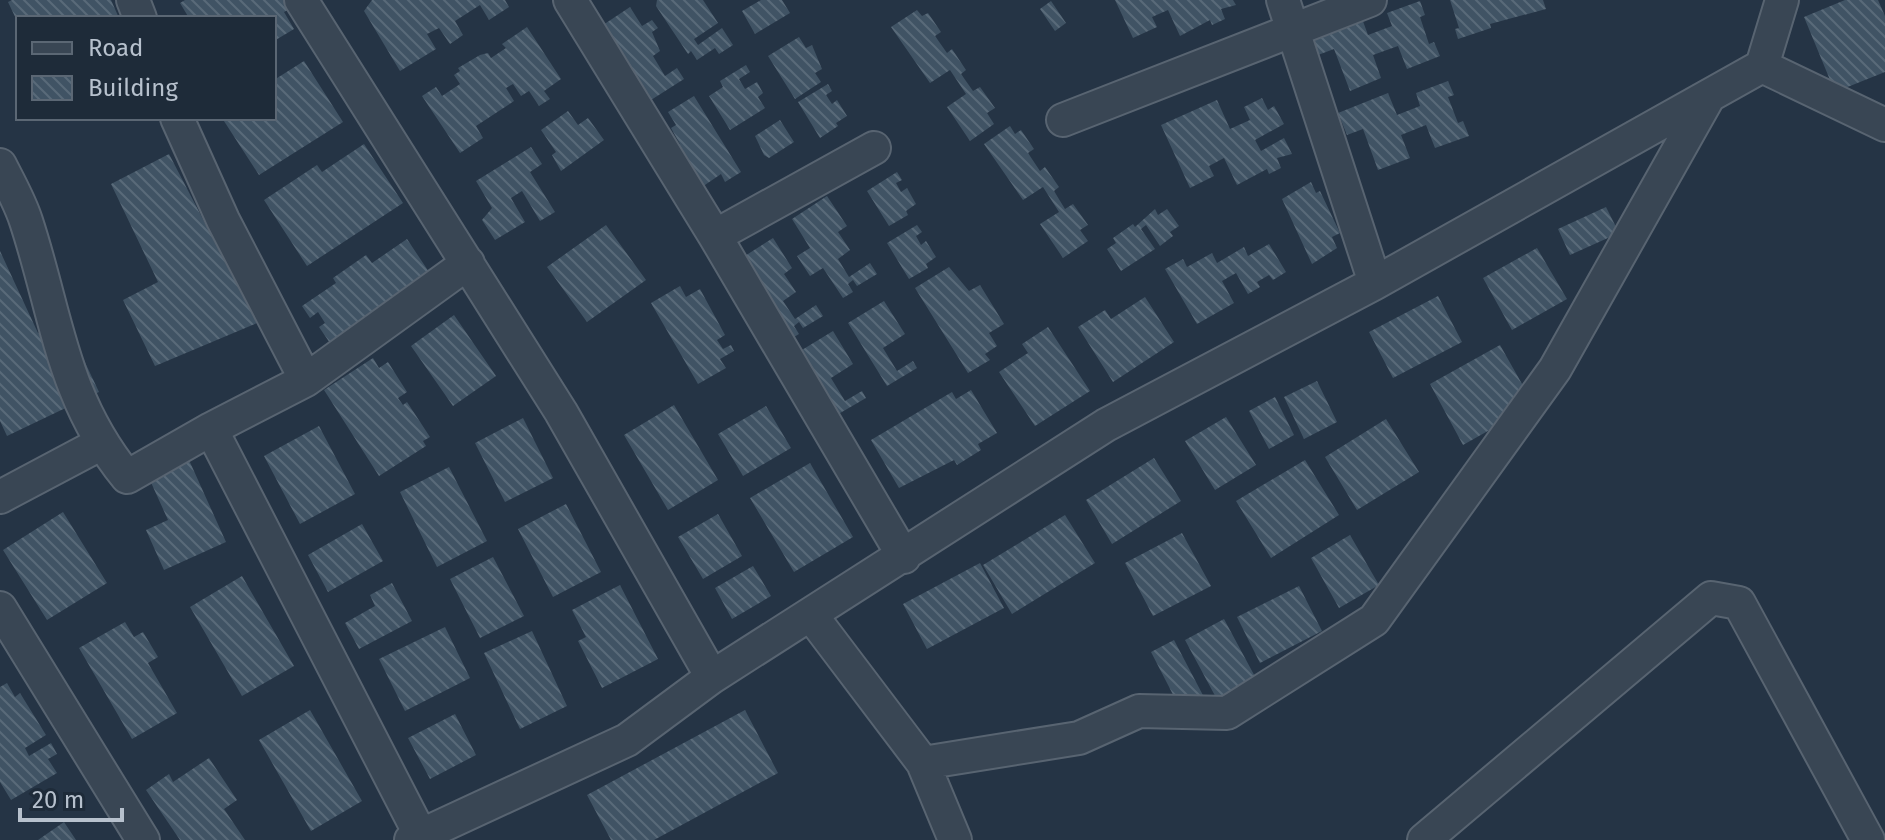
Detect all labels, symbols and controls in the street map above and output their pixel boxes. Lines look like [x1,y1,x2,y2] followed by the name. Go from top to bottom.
[16,16,276,120] legend
[88,34,143,62] text: Road
[88,74,178,102] text: Building
[20,772,122,822] scale bar
[32,786,84,814] text: 20 m

